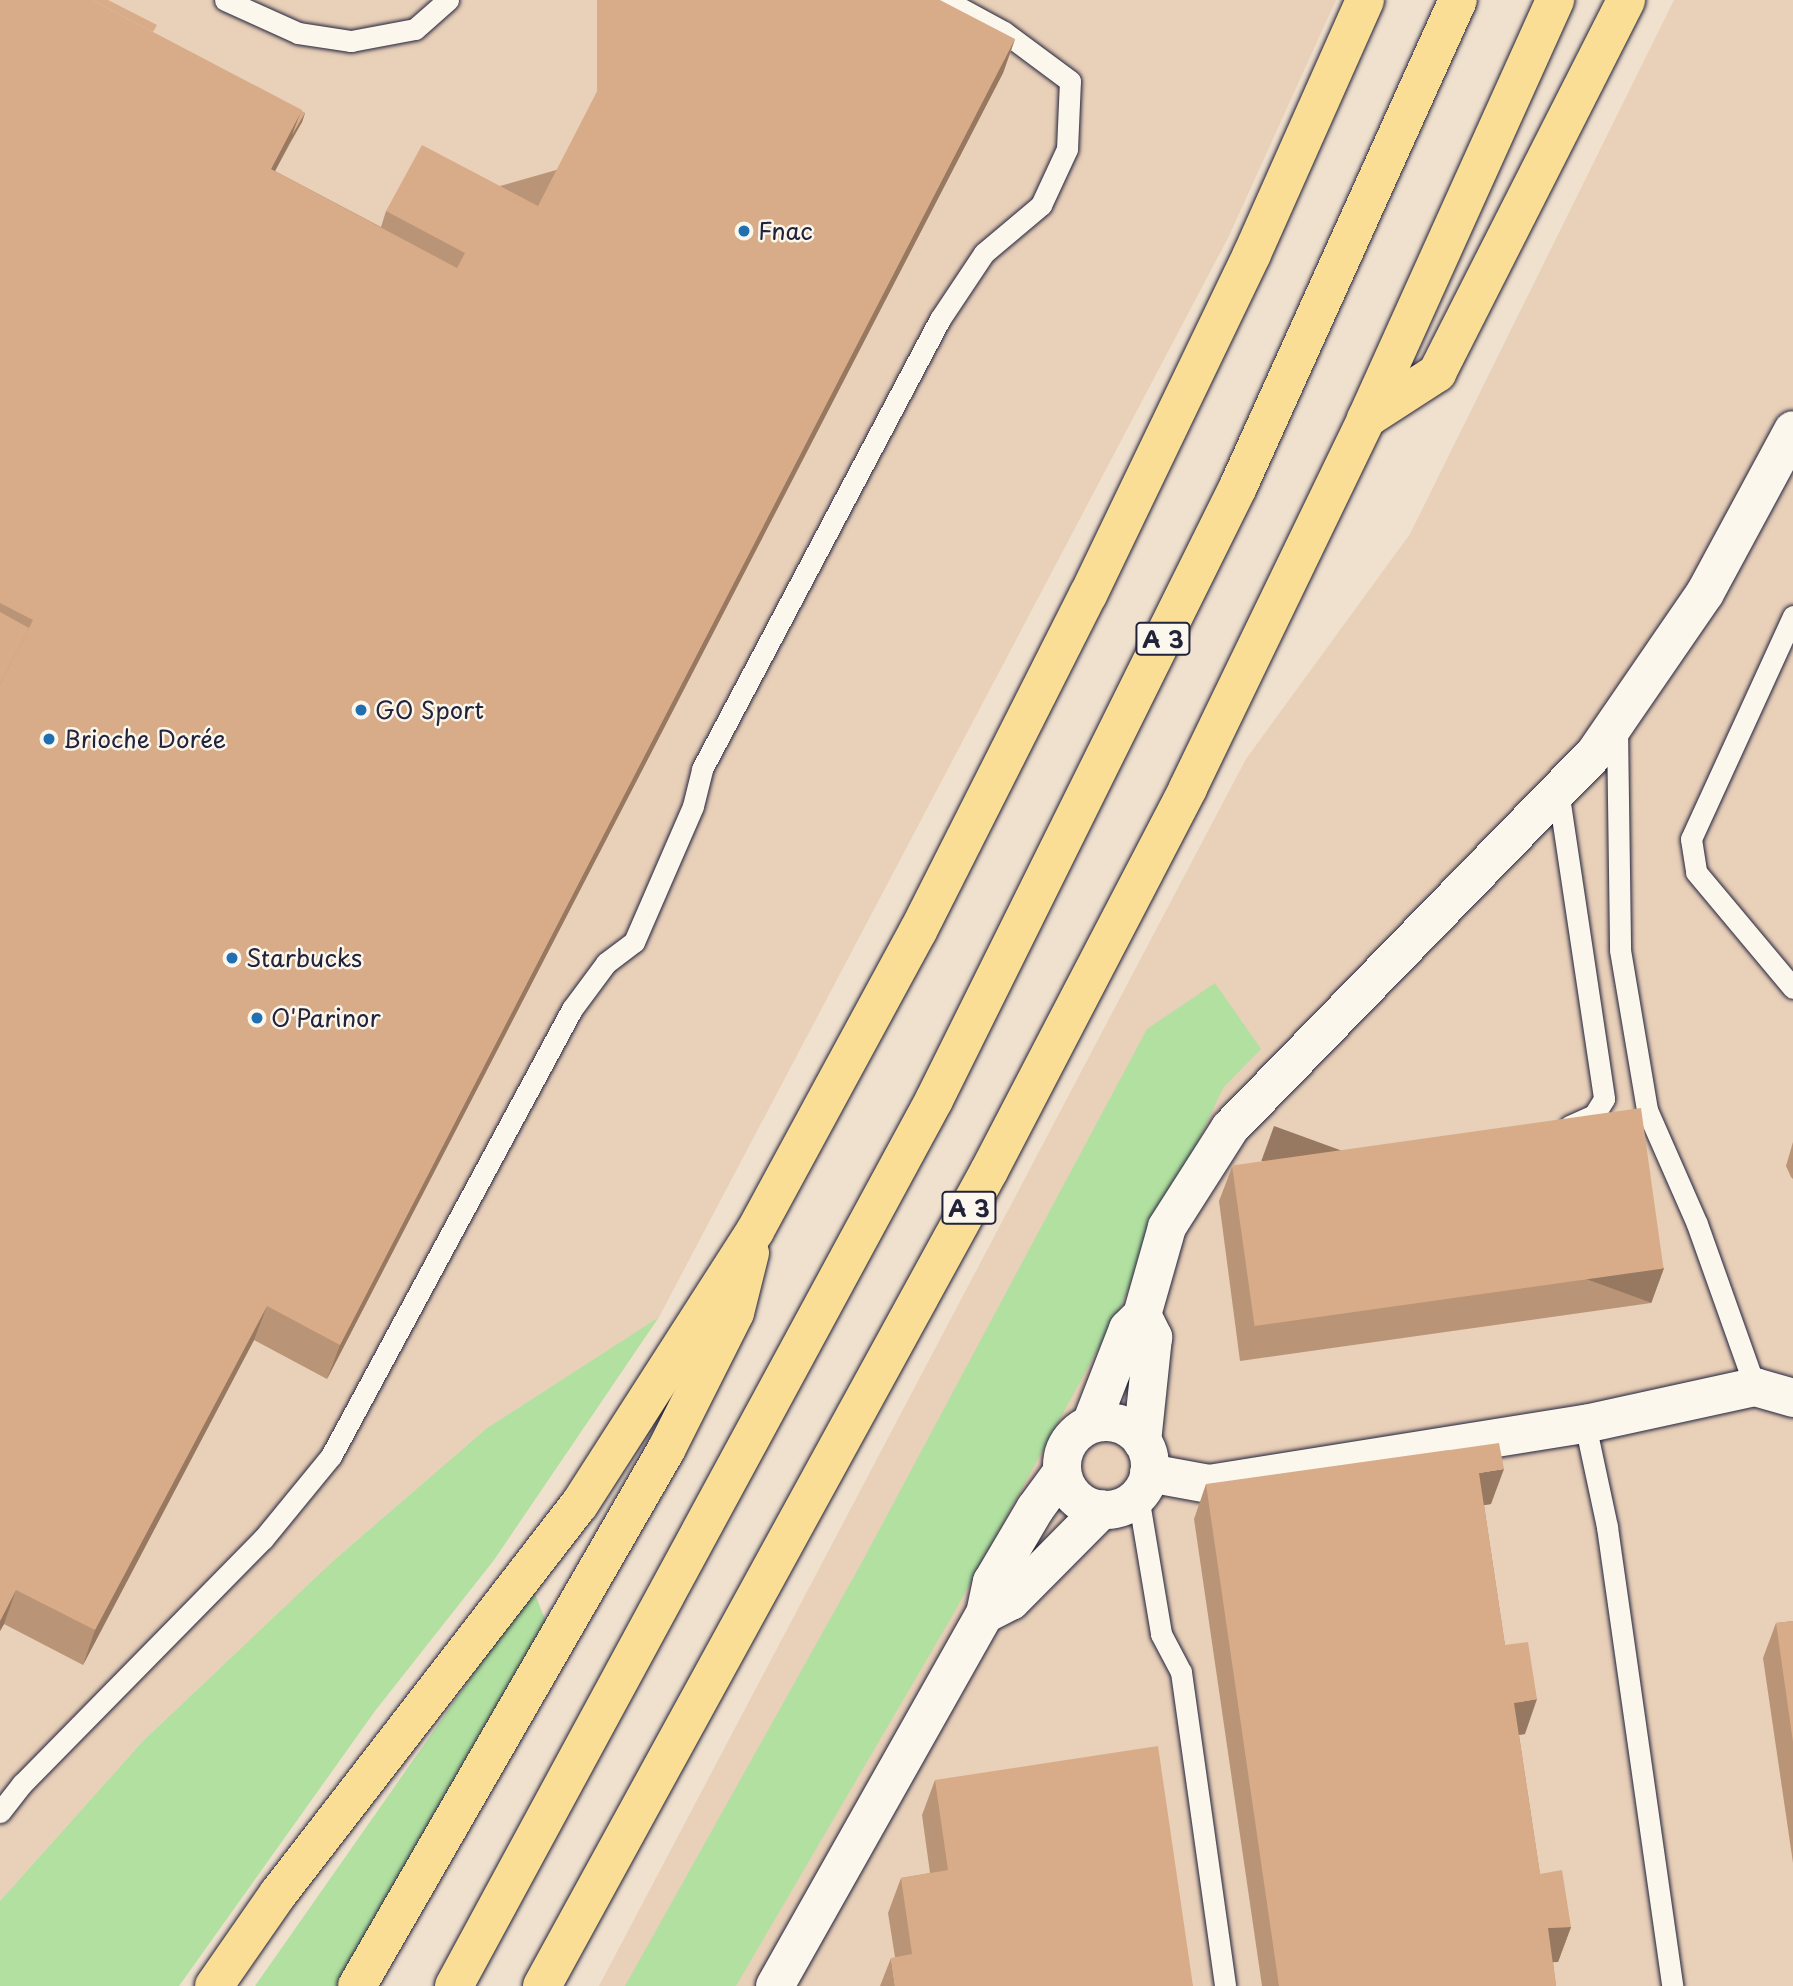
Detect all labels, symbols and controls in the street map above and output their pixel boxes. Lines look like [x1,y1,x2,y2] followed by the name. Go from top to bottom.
[758,217,813,245] place label: Fnac
[736,223,752,239] marker: Fnac
[1135,620,1191,659] road number: A 3
[375,696,485,724] place label: GO Sport
[353,702,369,718] marker: GO Sport
[63,725,227,753] place label: Brioche Dorée
[41,731,57,747] marker: Brioche Dorée
[246,944,362,972] place label: Starbucks
[224,950,240,966] marker: Starbucks
[271,1004,381,1032] place label: O'Parinor
[249,1010,265,1026] marker: O'Parinor
[941,1189,997,1228] road number: A 3

